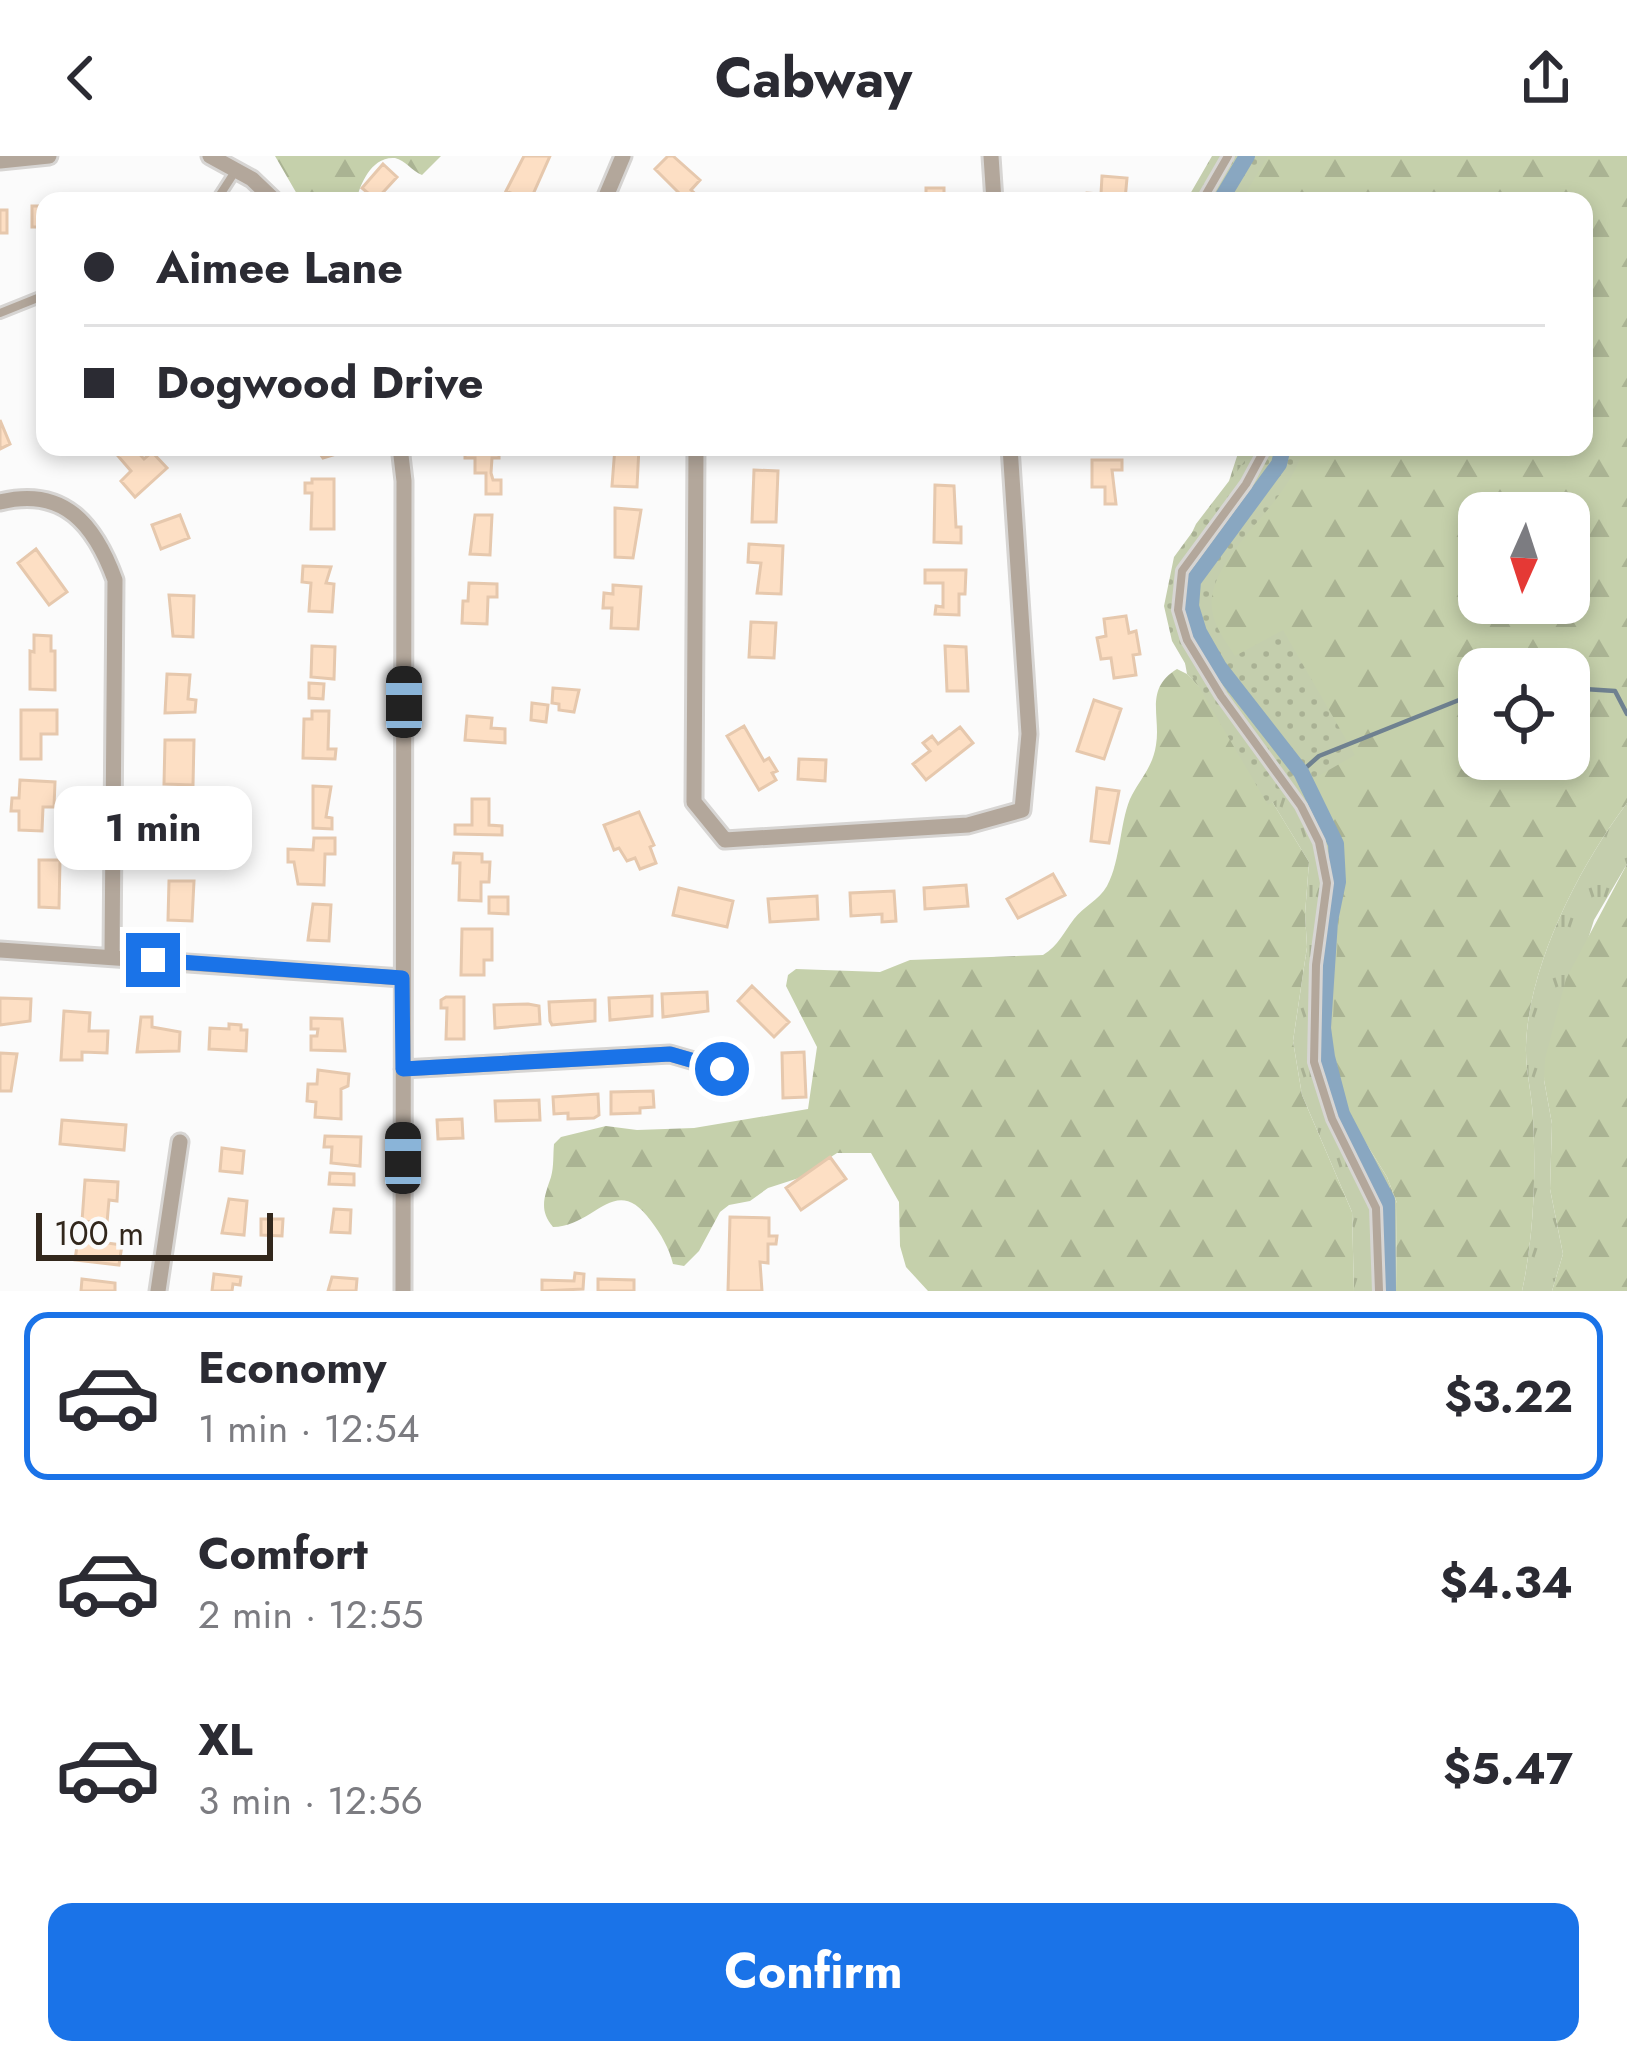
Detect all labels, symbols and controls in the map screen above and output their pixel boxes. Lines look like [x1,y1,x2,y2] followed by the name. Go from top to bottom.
[715,39,912,117] text: Cabway
[48,45,114,111] icon: back
[1513,45,1579,111] icon: share
[156,235,403,300] text: Aimee Lane
[156,350,484,415] text: Dogwood Drive
[1458,492,1590,624] north arrow
[1458,492,1590,780] map controls
[1458,648,1590,780] button: locate
[386,666,422,738] car
[54,786,252,870] callout: 1 min
[105,799,201,856] text: 1 min
[126,933,180,987] route end
[695,1042,749,1096] route start
[385,1122,421,1194] car
[36,1207,273,1260] scale bar
[54,1210,144,1257] text: 100 m
[198,1335,386,1400] text: Economy
[54,1342,162,1450] icon: car
[1444,1364,1573,1429] text: $3.22
[198,1400,420,1457] text: 1 min · 12:54
[198,1521,368,1586] text: Comfort
[54,1528,162,1636] icon: car
[1440,1550,1573,1615] text: $4.34
[198,1586,423,1643] text: 2 min · 12:55
[198,1707,253,1772] text: XL
[54,1714,162,1822] icon: car
[1443,1736,1573,1801] text: $5.47
[198,1772,423,1829] text: 3 min · 12:56
[48,1903,1579,2041] button: Confirm

